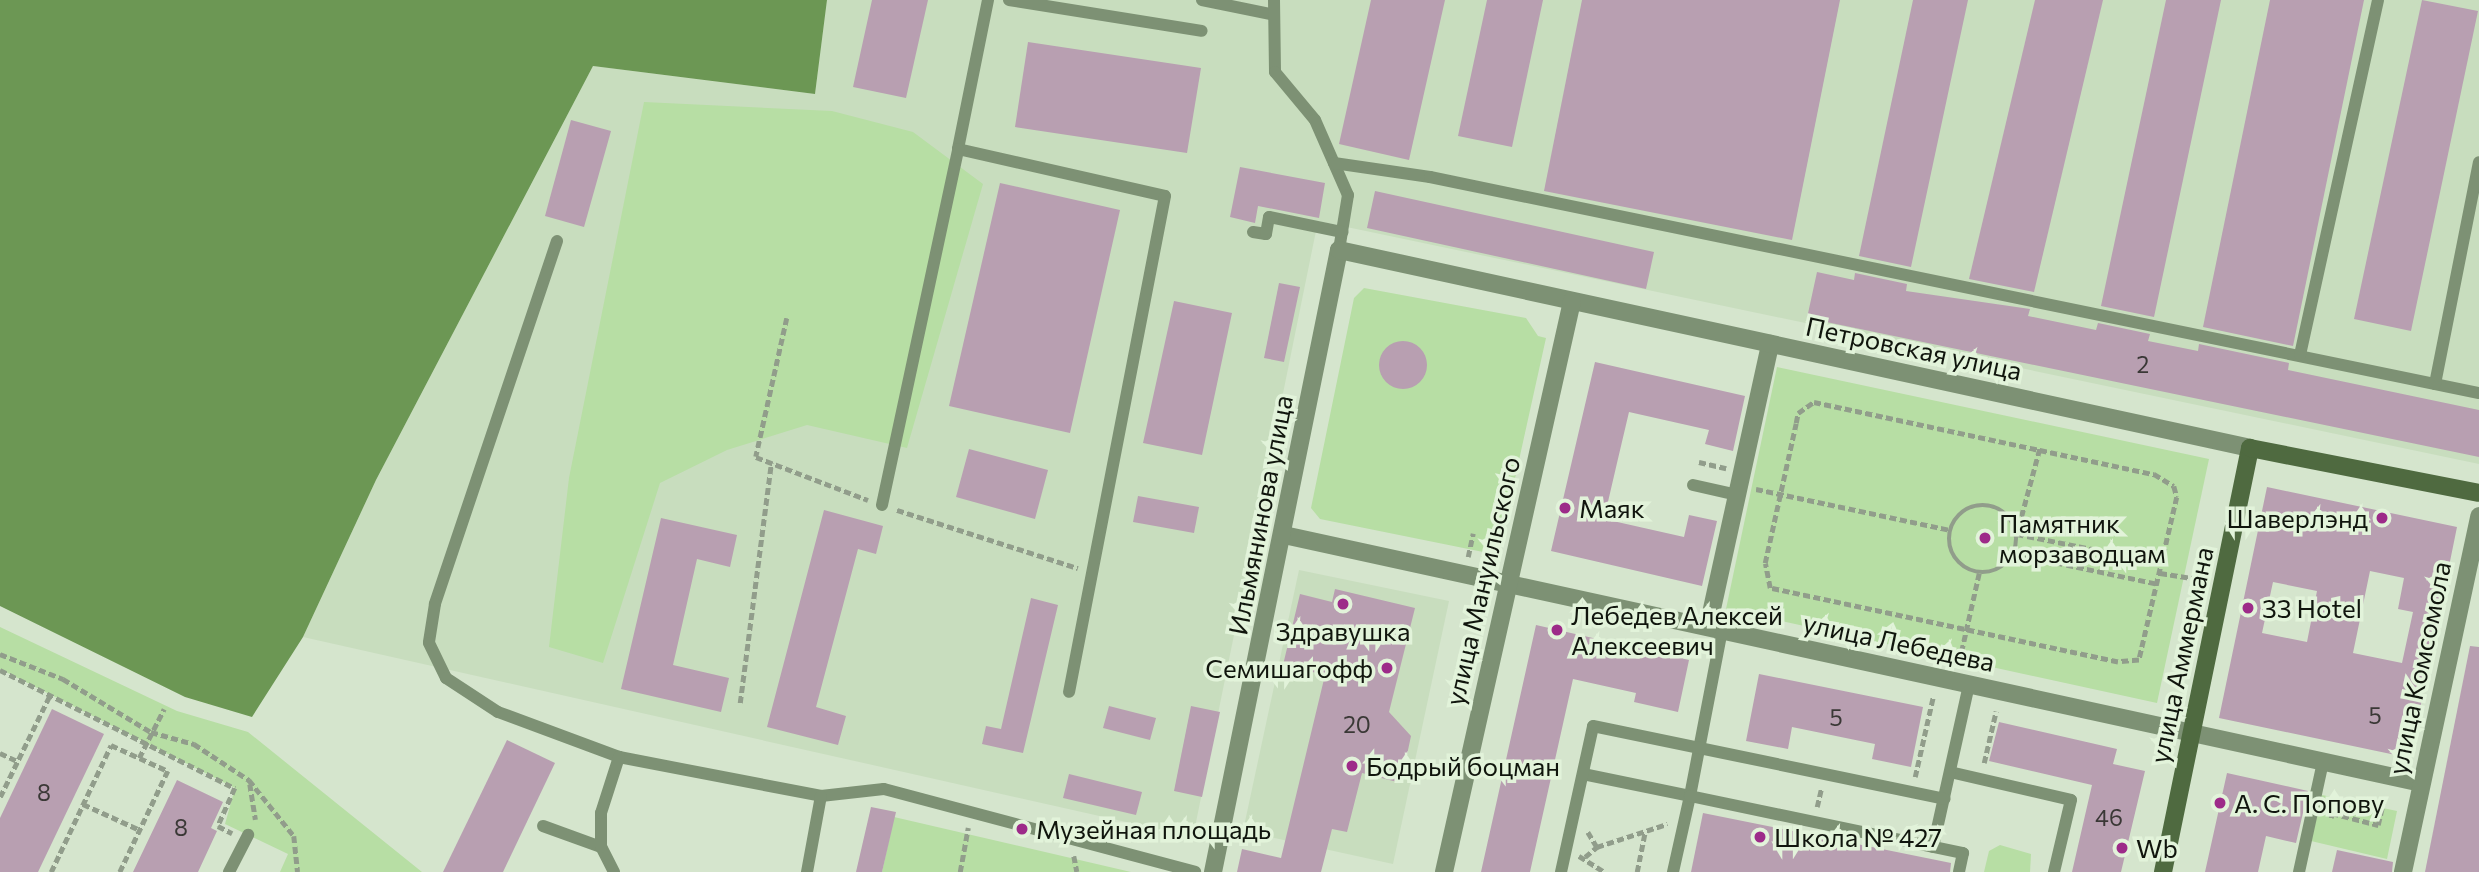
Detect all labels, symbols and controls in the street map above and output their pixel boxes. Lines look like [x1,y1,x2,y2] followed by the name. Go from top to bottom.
[1803,310,2025,386] street label: Петровская улица
[2137,350,2149,378] house number: 2
[1221,392,1299,638] street label: Ильмянинова улица
[1438,454,1526,708] street label: улица Мануильского
[1579,492,1645,524] place label: Маяк
[1557,500,1573,516] marker: Маяк
[2227,502,2368,534] place label: Шаверлэнд
[1999,507,2166,568] place label: Памятник морзаводцам
[2374,510,2390,526] marker: Шаверлэнд
[1977,530,1993,546] marker: Памятник морзаводцам
[2143,544,2219,766] street label: улица Аммермана
[2381,559,2457,777] street label: улица Комсомола
[2262,592,2362,624] place label: 33 Hotel
[1335,596,1351,612] marker: Здравушка
[1571,599,1783,660] place label: Лебедев Алексей Алексеевич
[2240,600,2256,616] marker: 33 Hotel
[1800,606,1998,678] street label: улица Лебедева
[1276,615,1410,647] place label: Здравушка
[1549,622,1565,638] marker: Лебедев Алексей Алексеевич
[1205,652,1373,684] place label: Семишагофф
[1379,660,1395,676] marker: Семишагофф
[2368,701,2382,729] house number: 5
[1829,703,1843,731] house number: 5
[1343,710,1371,738] house number: 20
[1366,750,1560,782] place label: Бодрый боцман
[1344,758,1360,774] marker: Бодрый боцман
[37,778,51,806] house number: 8
[2234,787,2384,819] place label: А. С. Попову
[2212,795,2228,811] marker: А. С. Попову
[2095,803,2123,831] house number: 46
[174,813,188,841] house number: 8
[1036,813,1271,845] place label: Музейная площадь
[1014,821,1030,837] marker: Музейная площадь
[1774,821,1942,853] place label: Школа № 427
[1752,829,1768,845] marker: Школа № 427
[2136,832,2178,864] place label: Wb
[2114,840,2130,856] marker: Wb

